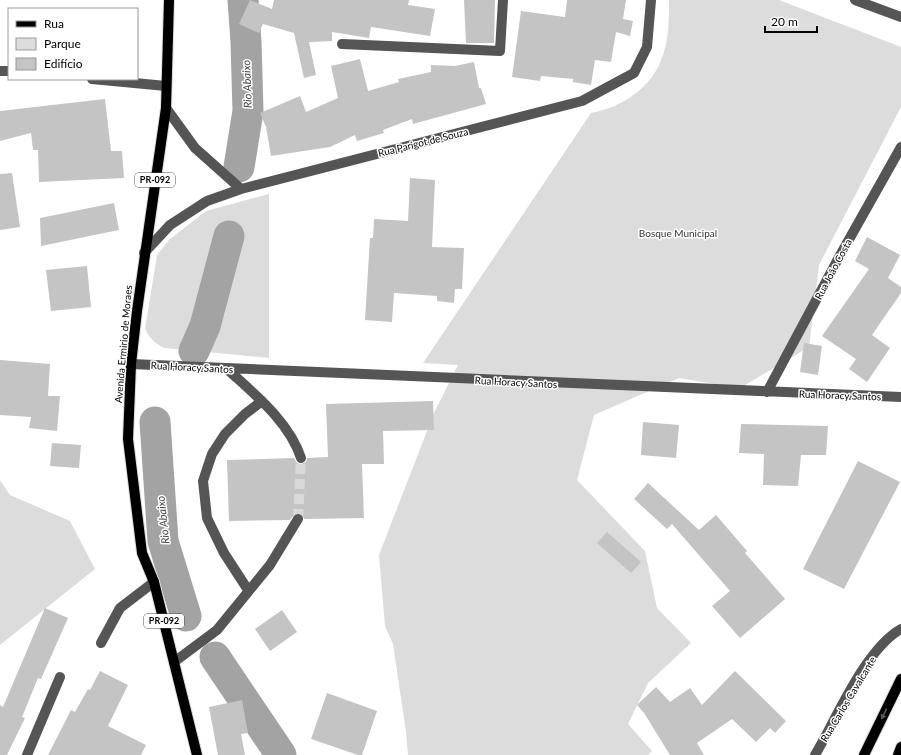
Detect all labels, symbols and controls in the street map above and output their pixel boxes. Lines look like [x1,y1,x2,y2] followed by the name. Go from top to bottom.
[8,8,138,80] legend
[765,8,817,34] scale bar
[771,14,798,29] text: 20 m
[44,16,64,31] text: Rua
[44,36,81,51] text: Parque
[44,56,83,71] text: Edifício
[239,59,254,108] water label: Rio Abaixo
[377,125,469,159] street label: Rua Parigot de Souza
[135,173,175,187] road number: PR-092
[639,227,717,239] park label: Bosque Municipal
[812,237,854,301] street label: Rua João Costa
[112,285,134,403] street label: Avenida Ermirio de Moraes
[150,359,234,375] street label: Rua Horacy Santos
[474,374,558,390] street label: Rua Horacy Santos
[799,388,881,402] street label: Rua Horacy Santos
[153,495,171,545] water label: Rio Abaixo
[144,614,184,628] road number: PR-092
[818,654,878,744] street label: Rua Carlos Cavalcante
[881,708,887,720] one-way arrow

